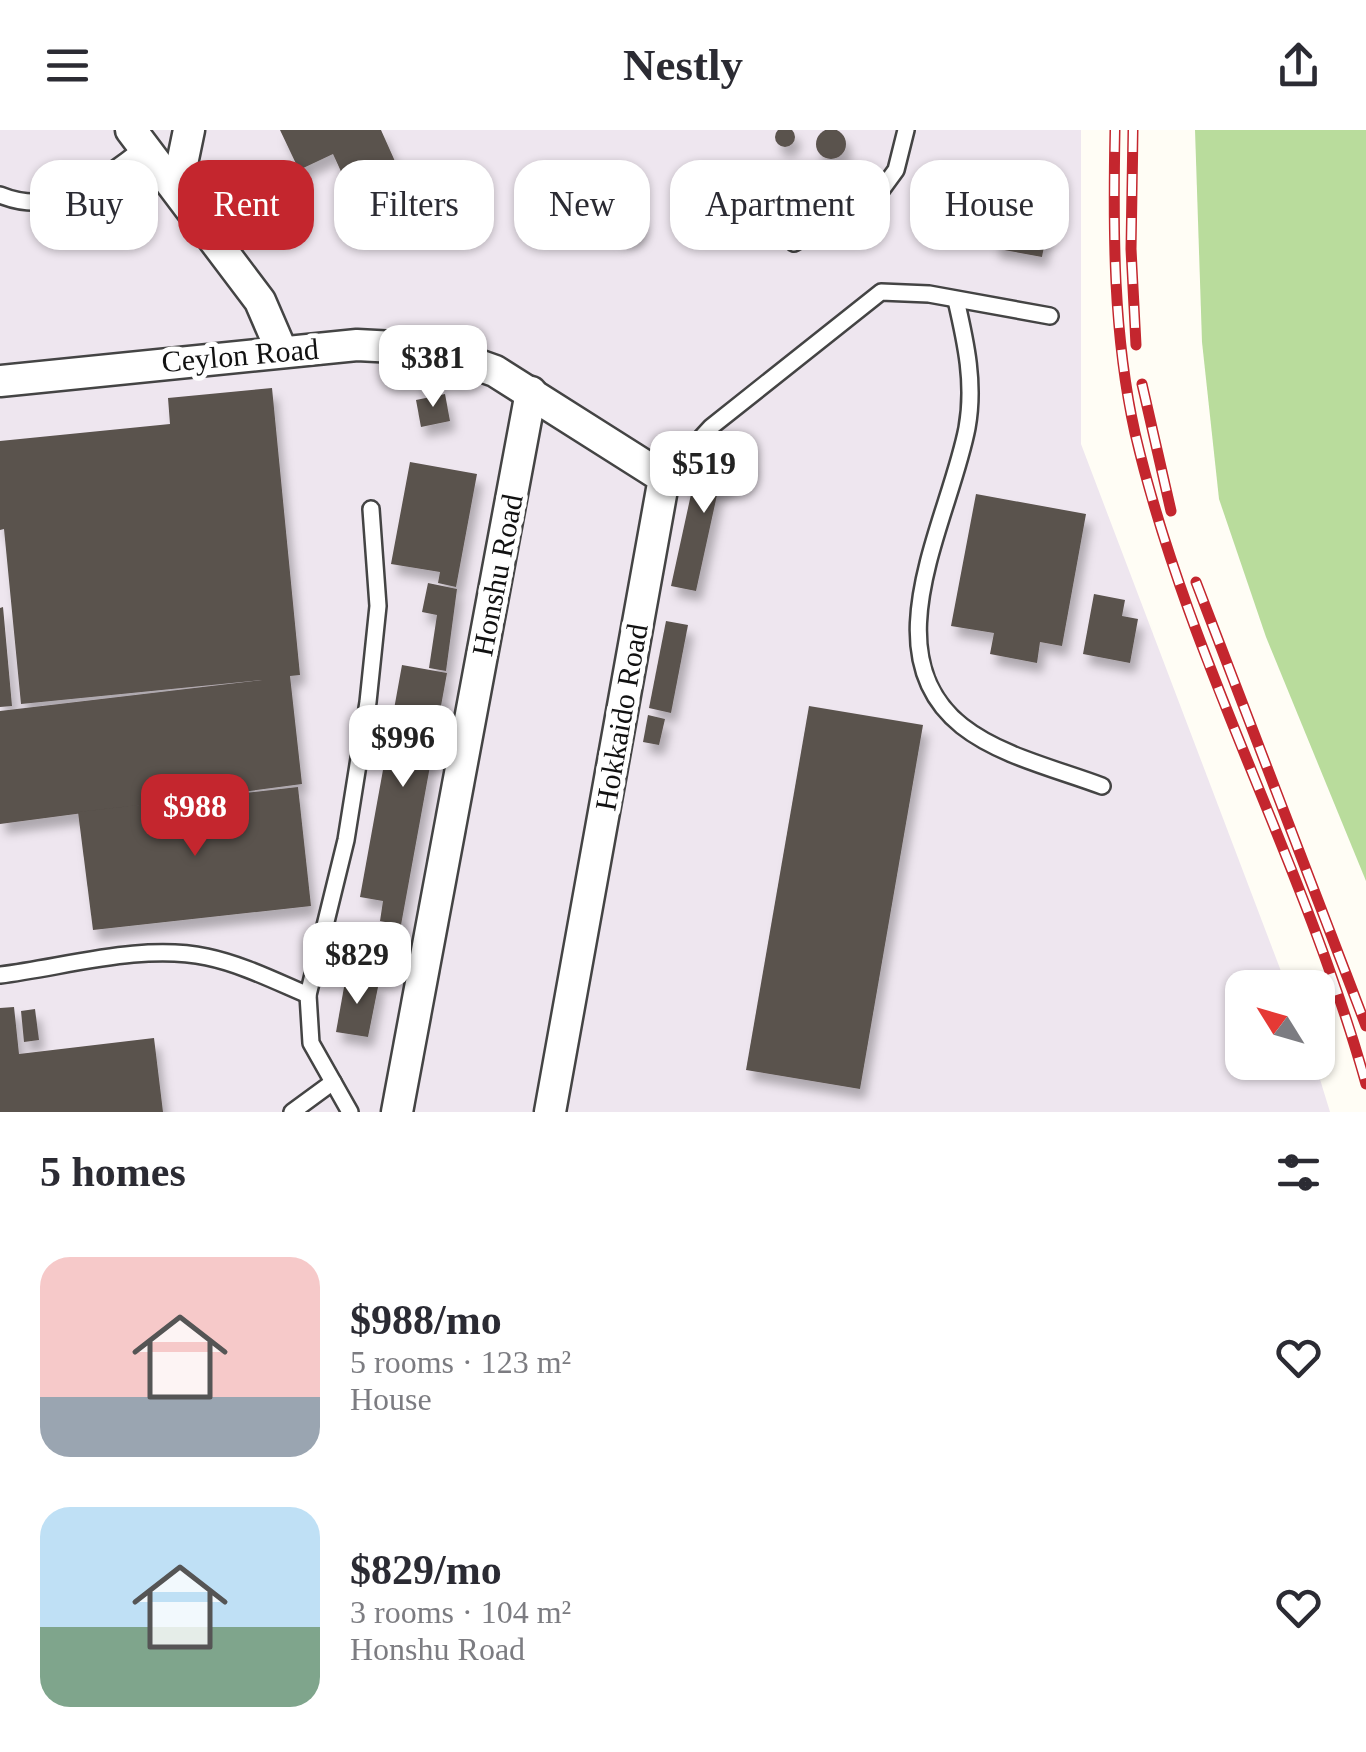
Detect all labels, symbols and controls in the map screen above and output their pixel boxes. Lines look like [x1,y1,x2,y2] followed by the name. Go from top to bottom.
[40,38,95,93] icon: menu
[1271,38,1326,93] icon: share
[623,40,743,90] text: Nestly
[30,160,158,250] chip: Buy
[178,160,314,250] chip: Rent
[334,160,494,250] chip: Filters
[514,160,650,250] chip: New
[670,160,890,250] chip: Apartment
[910,160,1069,250] chip: House
[374,325,492,410] pin: $381
[160,332,320,378] street label: Ceylon Road
[401,339,465,375] text: $381
[645,431,763,516] pin: $519
[672,445,736,481] text: $519
[465,491,529,659] street label: Honshu Road
[588,621,654,813] street label: Hokkaido Road
[344,705,462,790] pin: $996
[371,719,435,755] text: $996
[136,774,254,859] pin: $988
[163,788,227,824] text: $988
[298,922,416,1007] pin: $829
[325,936,389,972] text: $829
[1225,970,1335,1080] north arrow
[1225,970,1335,1080] map controls
[1271,1145,1326,1200] icon: filters
[40,1149,186,1195] text: 5 homes
[120,1297,240,1417] icon: home
[350,1297,502,1343] text: $988/mo
[1271,1330,1326,1385] icon: heart
[350,1344,571,1380] text: 5 rooms · 123 m²
[350,1381,432,1417] text: House
[120,1547,240,1667] icon: home
[350,1547,502,1593] text: $829/mo
[1271,1580,1326,1635] icon: heart
[350,1594,571,1630] text: 3 rooms · 104 m²
[350,1631,525,1667] text: Honshu Road

